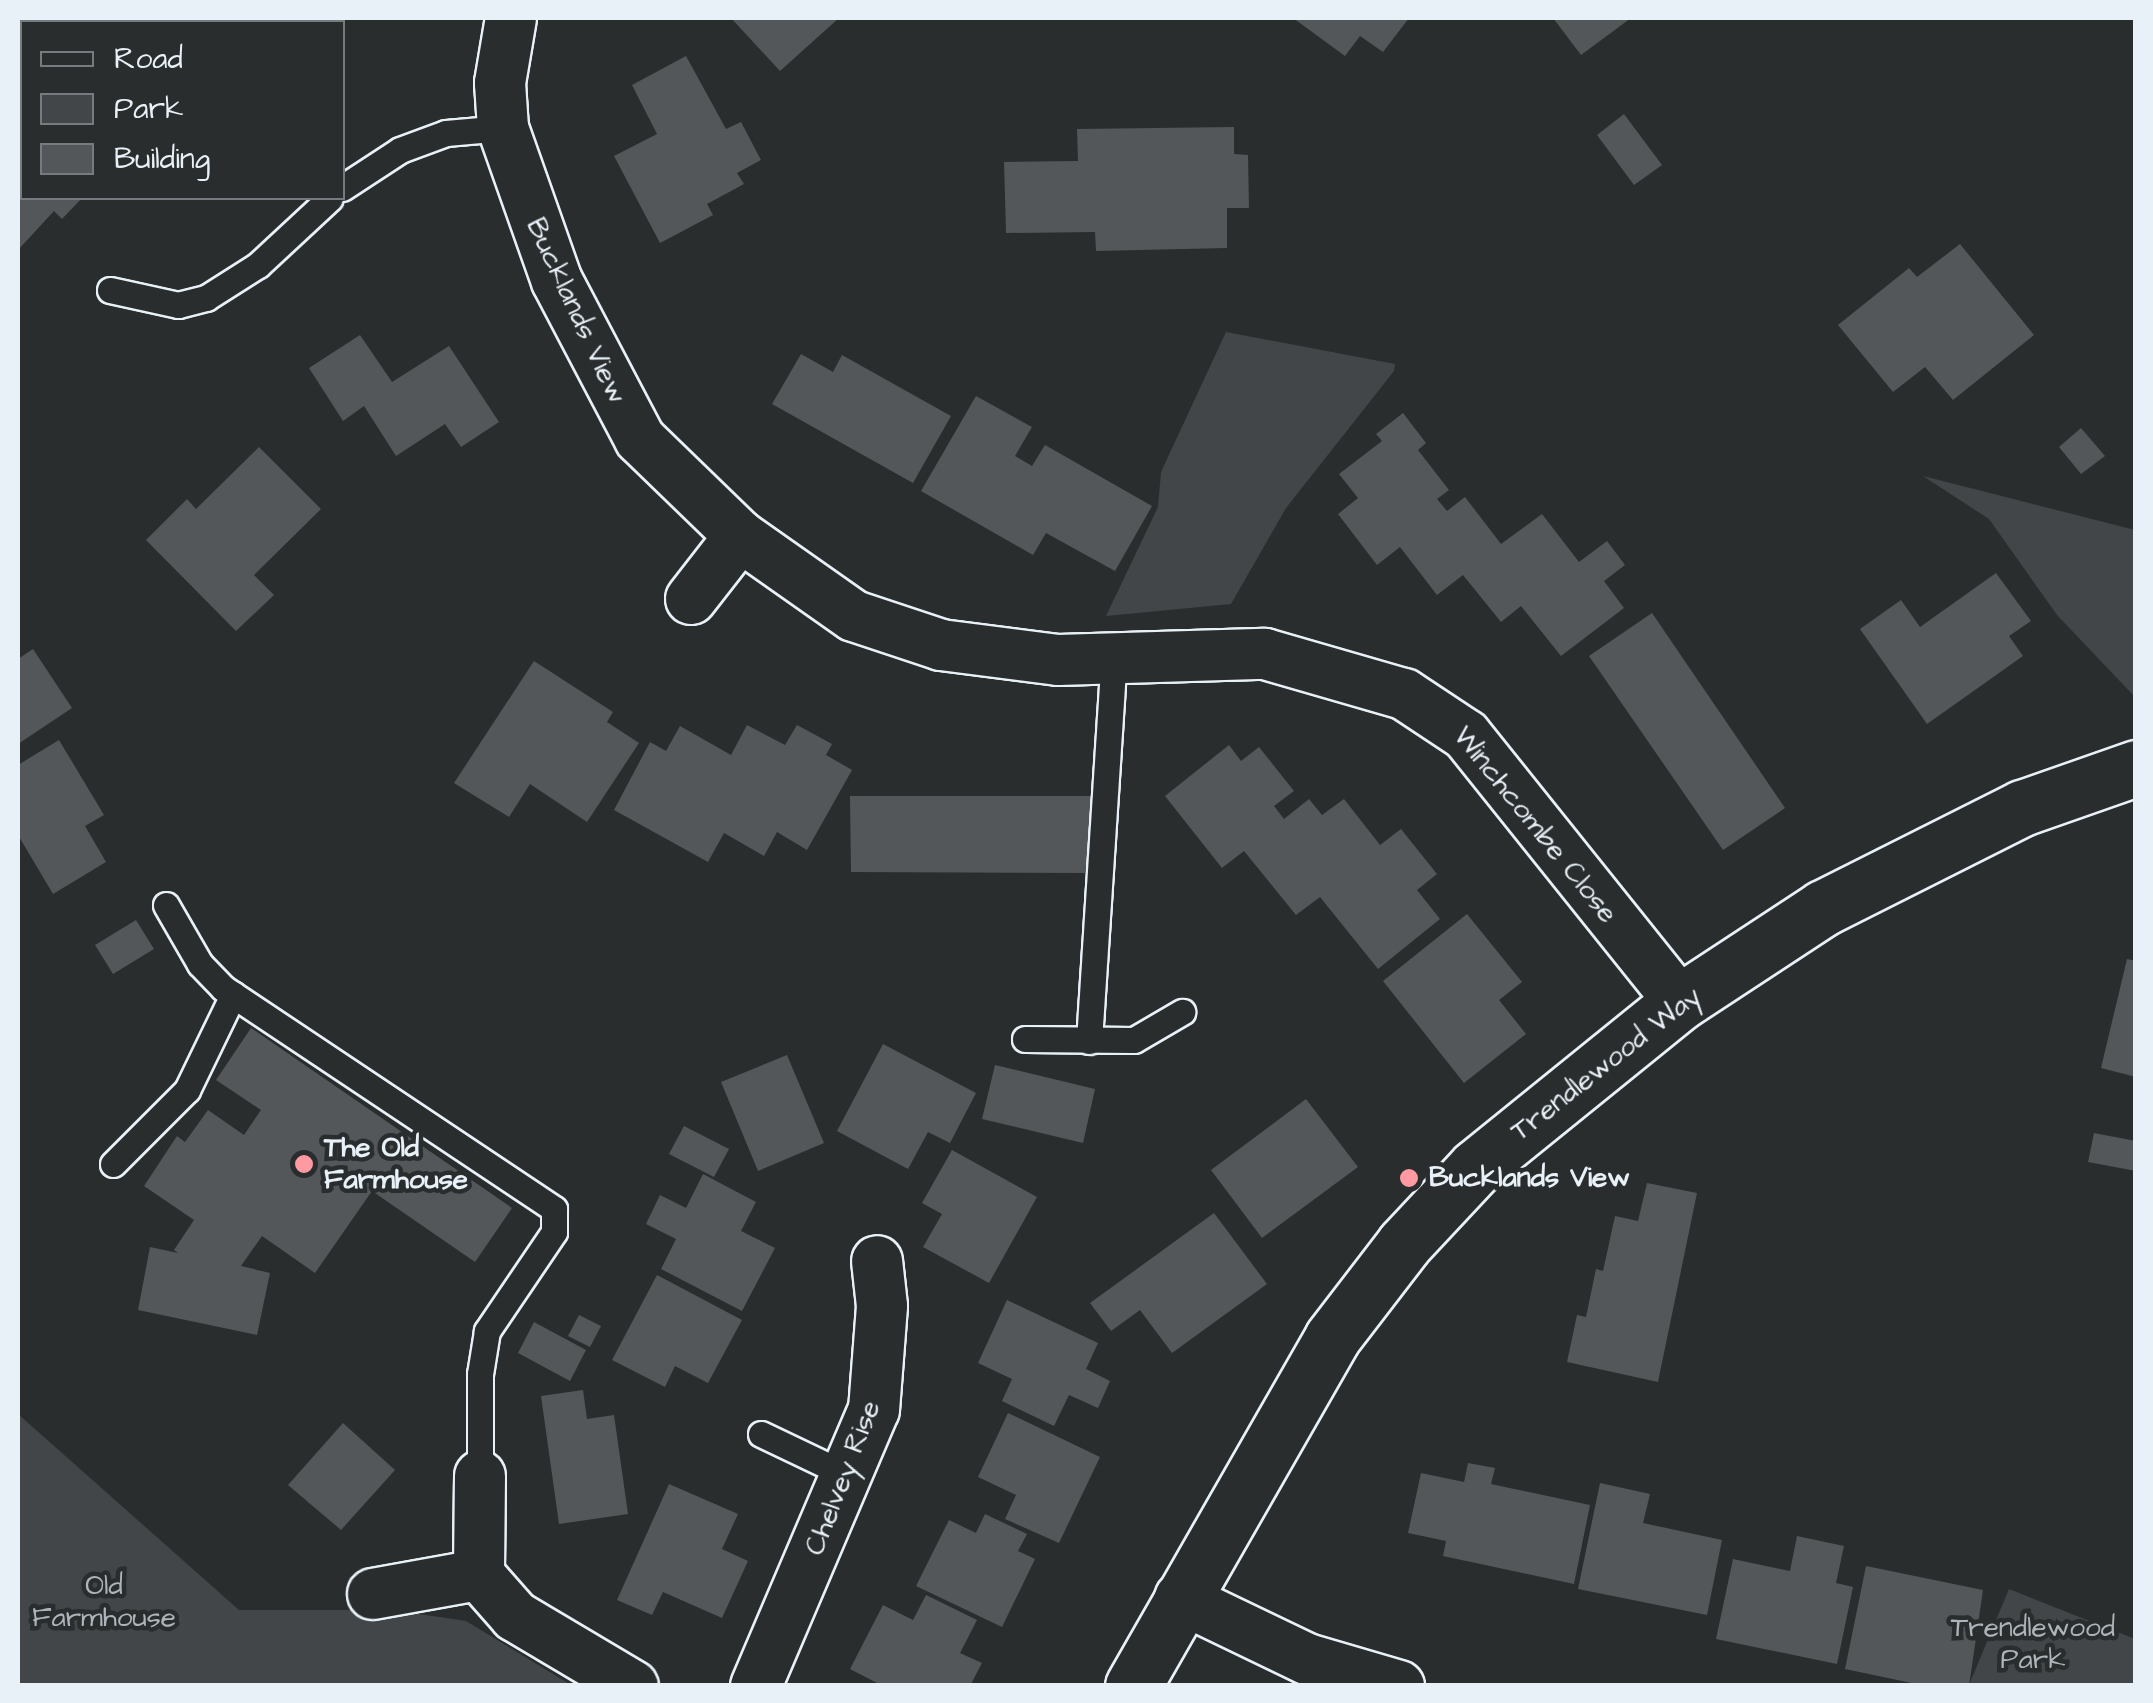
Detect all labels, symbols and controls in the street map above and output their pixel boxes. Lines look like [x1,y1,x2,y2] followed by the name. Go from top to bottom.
[20,20,345,200] legend
[114,38,183,80] text: Road
[114,88,183,130] text: Park
[114,138,210,180] text: Building
[518,213,634,409] street label: Bucklands View
[1446,720,1624,930] street label: Winchcombe Close
[1504,979,1708,1149] street label: Trendlewood Way
[324,1131,468,1197] place label: The Old Farmhouse
[293,1153,315,1175] marker: The Old Farmhouse
[1429,1161,1630,1195] place label: Bucklands View
[1398,1167,1420,1189] marker: Bucklands View
[798,1396,888,1560] street label: Chelvey Rise
[32,1569,176,1635] park label: Old Farmhouse
[1951,1611,2115,1677] park label: Trendlewood Park

